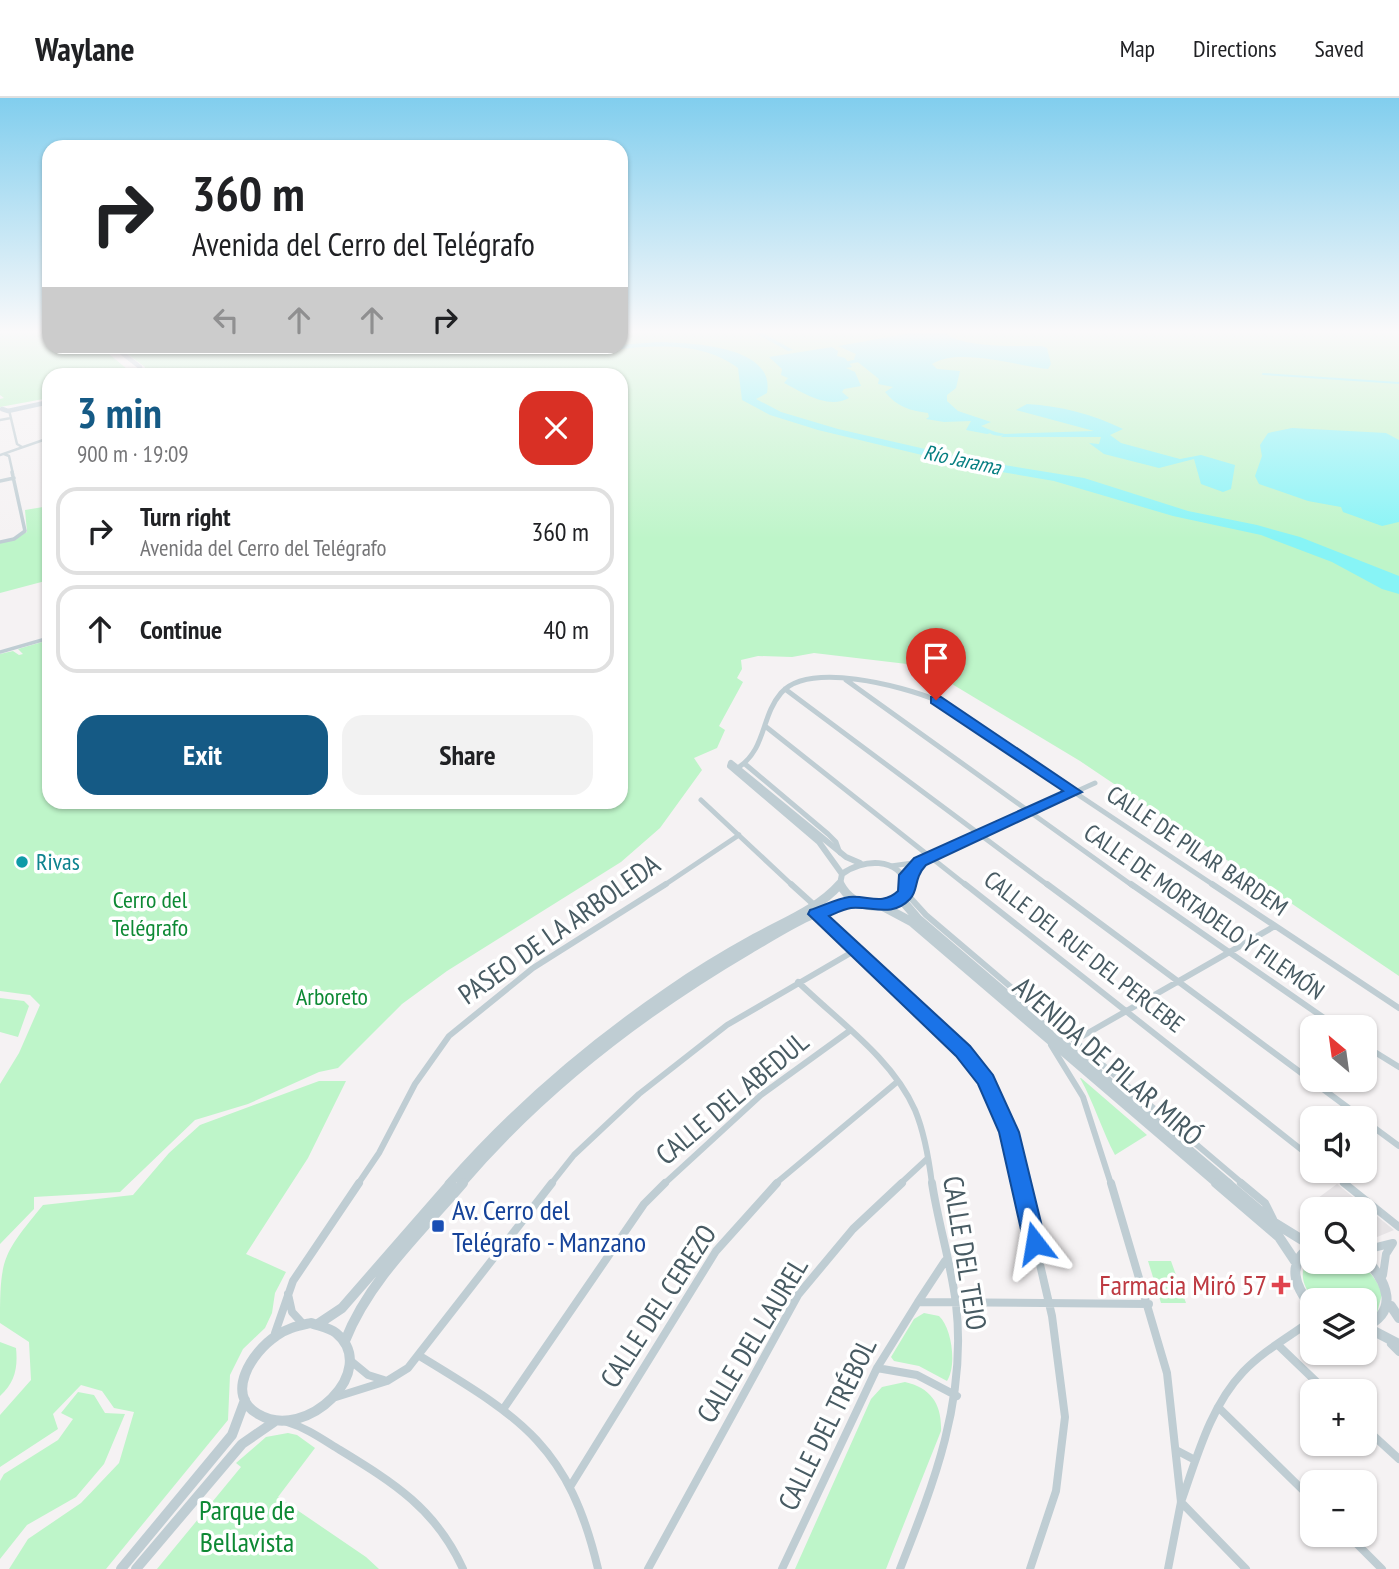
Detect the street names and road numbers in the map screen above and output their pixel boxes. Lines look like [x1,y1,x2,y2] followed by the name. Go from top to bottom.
[1101,778,1294,923] street label: CALLE DE PILAR BARDEM
[1078,817,1331,1006] street label: CALLE DE MORTADELO Y FILEMÓN
[451,845,667,1012] street label: PASEO DE LA ARBOLEDA
[978,864,1191,1039] street label: CALLE DEL RUE DEL PERCEBE
[1006,968,1211,1153] street label: AVENIDA DE PILAR MIRÓ
[648,1023,816,1172] street label: CALLE DEL ABEDUL
[935,1173,996,1333] street label: CALLE DEL TEJO
[591,1217,724,1394] street label: CALLE DEL CEREZO
[688,1250,816,1429] street label: CALLE DEL LAUREL
[769,1331,884,1516] street label: CALLE DEL TRÉBOL

